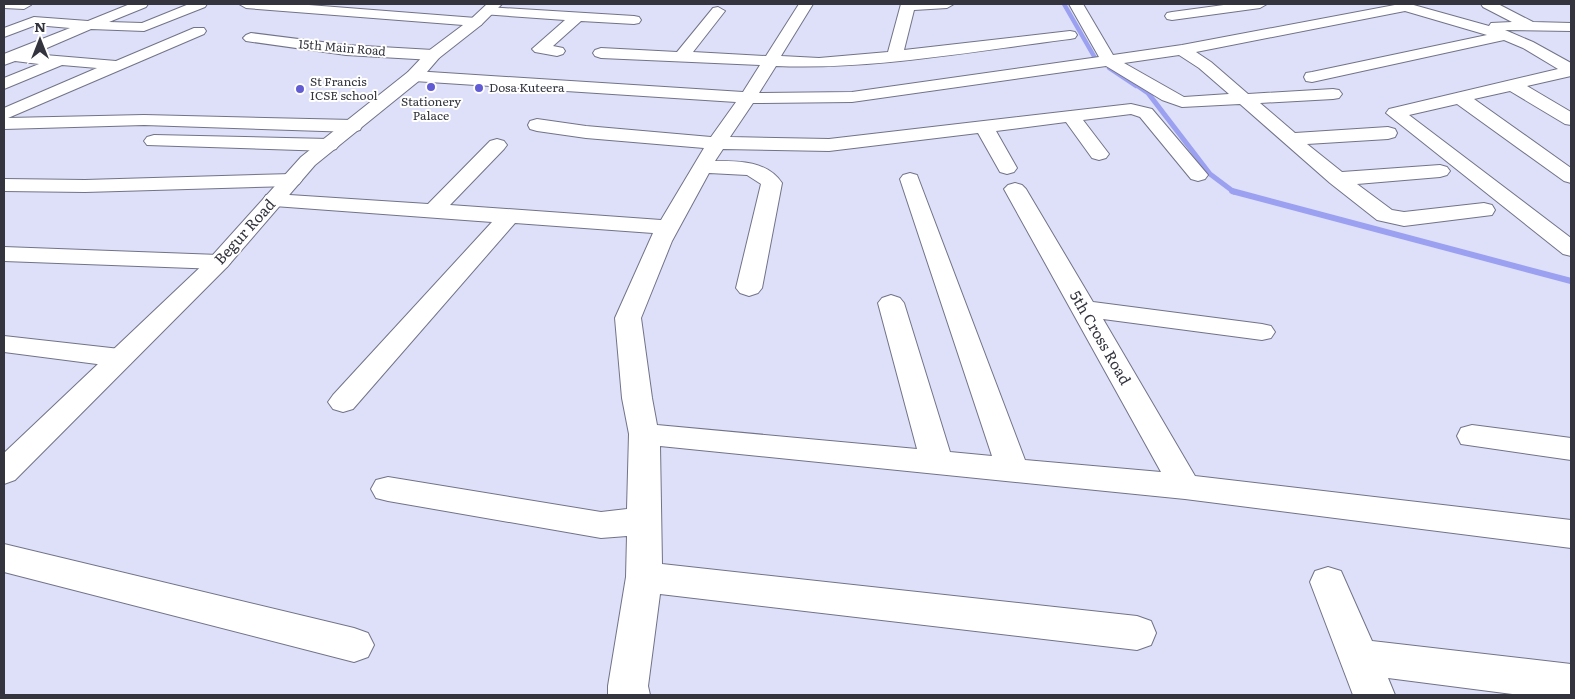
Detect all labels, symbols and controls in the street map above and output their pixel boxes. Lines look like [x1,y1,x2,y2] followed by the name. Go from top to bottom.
[15,15,65,65] north arrow
[34,16,46,36] text: N
[298,34,387,60] street label: 15th Main Road
[310,72,378,104] place label: St Francis ICSE school
[489,78,565,96] place label: Dosa Kuteera
[425,81,437,93] marker: Stationery Palace
[473,82,485,94] marker: Dosa Kuteera
[294,83,306,95] marker: St Francis ICSE school
[401,92,461,124] place label: Stationery Palace
[208,193,280,269] street label: Begur Road
[1065,286,1138,389] street label: 5th Cross Road

